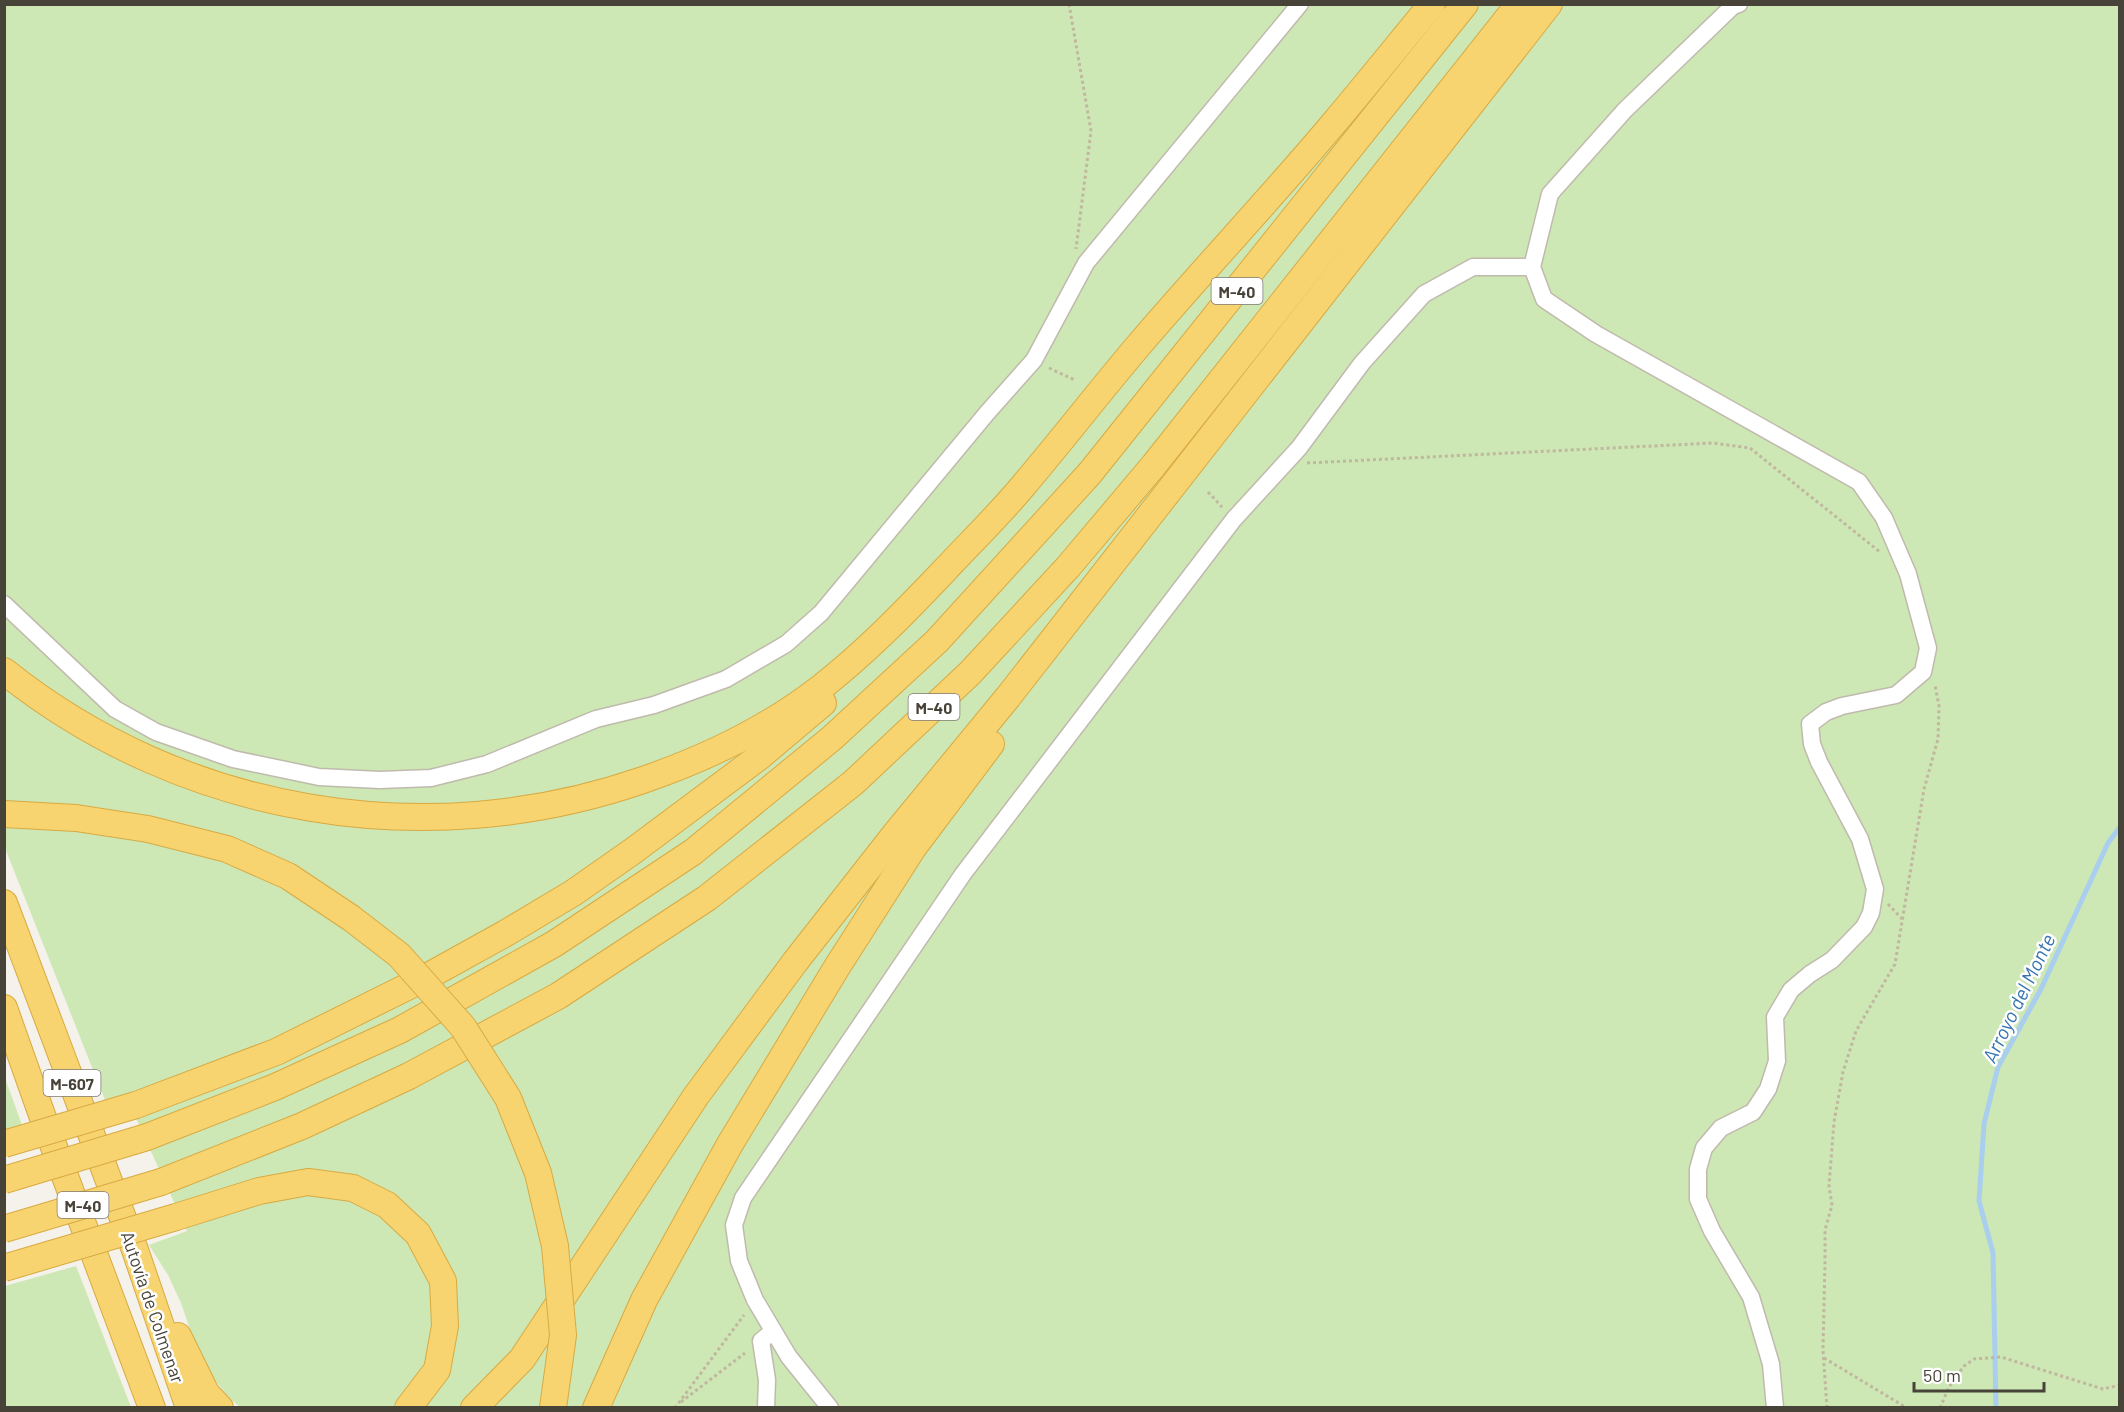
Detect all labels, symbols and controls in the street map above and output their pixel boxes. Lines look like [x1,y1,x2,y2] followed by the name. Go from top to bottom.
[1212,278,1262,304] road number: M-40
[908,694,960,720] road number: M-40
[1976,930,2060,1066] water label: Arroyo del Monte
[44,1070,100,1096] road number: M-607
[58,1192,109,1218] road number: M-40
[117,1228,189,1386] street label: Autovía de Colmenar
[1914,1355,2044,1393] scale bar
[1923,1364,1961,1386] text: 50 m

